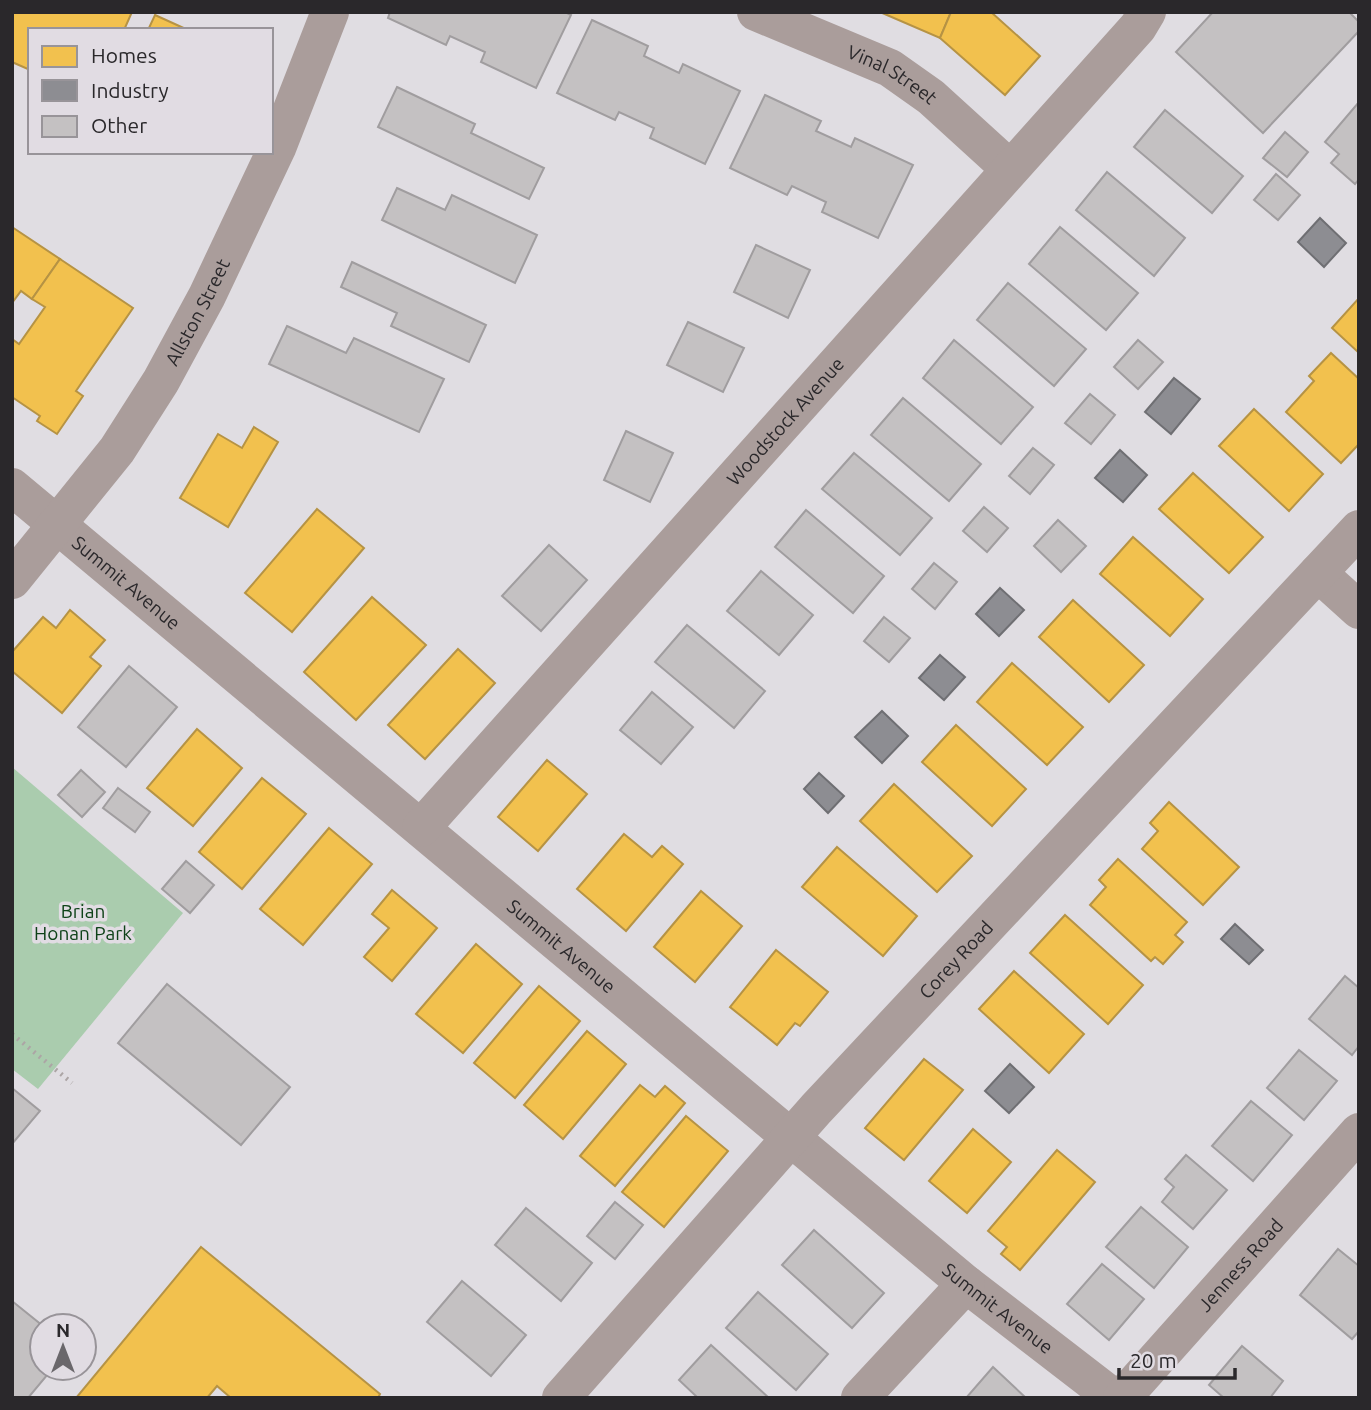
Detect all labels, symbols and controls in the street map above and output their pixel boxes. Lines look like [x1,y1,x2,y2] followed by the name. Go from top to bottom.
[28,28,273,154] legend
[844,40,942,109] street label: Vinal Street
[91,43,157,67] text: Homes
[91,78,169,102] text: Industry
[91,113,147,137] text: Other
[161,255,234,369] street label: Allston Street
[722,353,848,490] street label: Woodstock Avenue
[68,531,185,634] street label: Summit Avenue
[503,895,620,997] street label: Summit Avenue
[34,900,132,944] park label: Brian Honan Park
[914,916,997,1003] street label: Corey Road
[1193,1214,1287,1316] street label: Jenness Road
[938,1258,1057,1358] street label: Summit Avenue
[28,1312,98,1382] north arrow
[56,1319,70,1341] text: N
[1119,1336,1234,1380] scale bar
[1130,1348,1177,1372] text: 20 m

